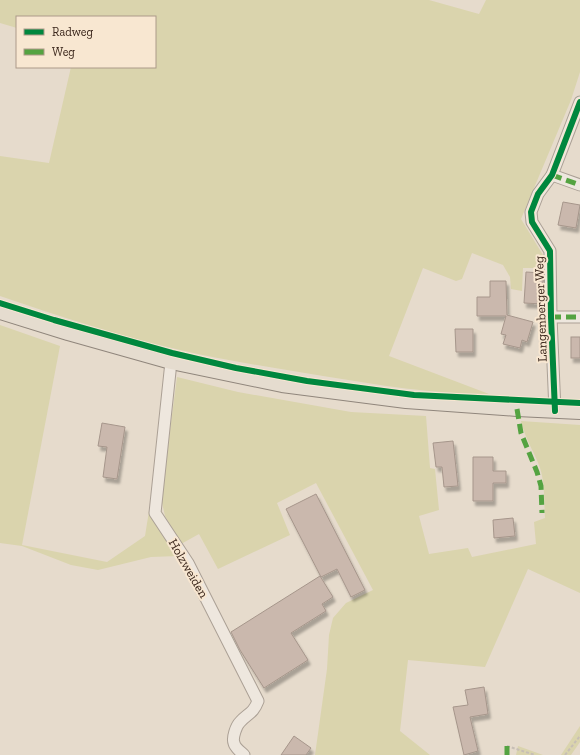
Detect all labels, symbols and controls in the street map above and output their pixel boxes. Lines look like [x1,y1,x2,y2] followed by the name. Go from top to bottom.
[16,16,156,68] legend
[52,25,93,39] text: Radweg
[52,45,75,59] text: Weg
[531,256,550,362] street label: Langenberger Weg
[166,536,212,601] street label: Holzweiden

